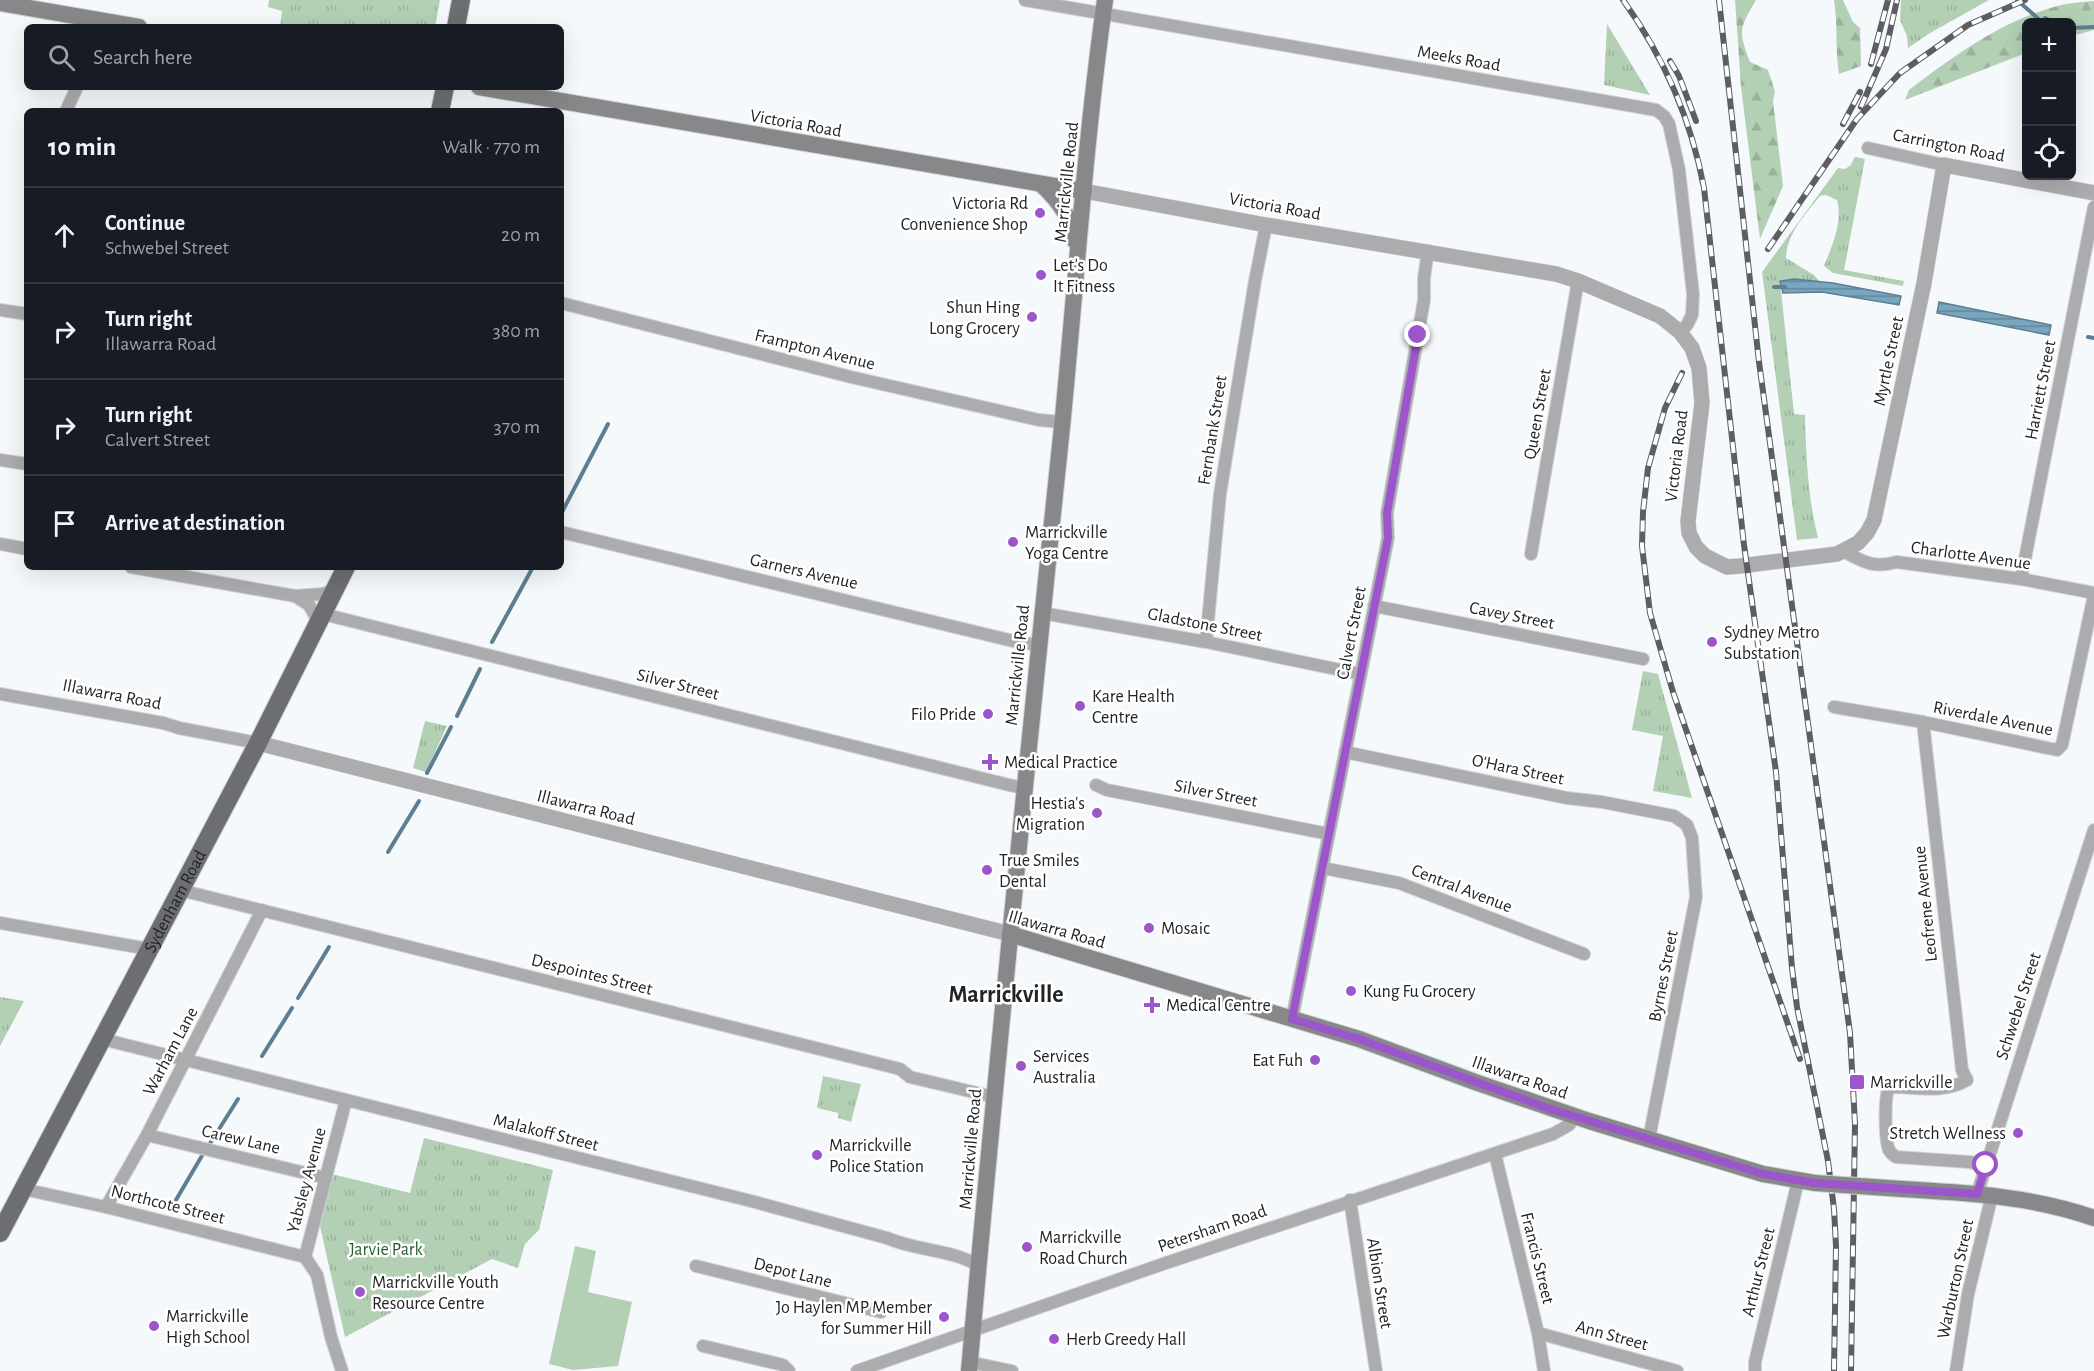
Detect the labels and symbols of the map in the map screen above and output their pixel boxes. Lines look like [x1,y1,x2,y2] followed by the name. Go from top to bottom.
[1416,43,1502,75] street label: Meeks Road
[749,107,843,141] street label: Victoria Road
[1052,121,1082,243] street label: Marrickville Road
[1891,126,2006,166] street label: Carrington Road
[1228,190,1322,224] street label: Victoria Road
[901,195,1028,234] place label: Victoria Rd Convenience Shop
[1033,206,1047,220] marker: Victoria Rd Convenience Shop
[1053,257,1115,296] place label: Let's Do It Fitness
[1034,268,1048,282] marker: Let's Do It Fitness
[929,299,1020,338] place label: Shun Hing Long Grocery
[1025,310,1039,324] marker: Shun Hing Long Grocery
[1871,314,1907,408] street label: Myrtle Street
[1404,321,1430,347] route end
[753,326,877,374] street label: Frampton Avenue
[2022,339,2060,442] street label: Harriett Street
[1521,367,1555,461] street label: Queen Street
[1195,374,1231,486] street label: Fernbank Street
[1662,409,1692,503] street label: Victoria Road
[1025,524,1108,563] place label: Marrickville Yoga Centre
[1006,535,1020,549] marker: Marrickville Yoga Centre
[1910,539,2032,573] street label: Charlotte Avenue
[748,551,859,593] street label: Garners Avenue
[1334,585,1370,681] street label: Calvert Street
[1468,599,1556,633] street label: Cavey Street
[1003,604,1033,726] street label: Marrickville Road
[1146,605,1264,645] street label: Gladstone Street
[1724,624,1820,663] place label: Sydney Metro Substation
[1705,635,1719,649] marker: Sydney Metro Substation
[635,666,721,704] street label: Silver Street
[61,677,163,713] street label: Illawarra Road
[1092,688,1175,727] place label: Kare Health Centre
[1073,699,1087,713] marker: Kare Health Centre
[1931,699,2054,739] street label: Riverdale Avenue
[911,706,976,724] place label: Filo Pride
[981,707,995,721] marker: Filo Pride
[1470,751,1566,789] street label: O'Hara Street
[981,753,999,771] marker: Medical Practice
[1004,754,1118,772] place label: Medical Practice
[1173,777,1259,811] street label: Silver Street
[535,787,637,829] street label: Illawarra Road
[1016,795,1085,834] place label: Hestia's Migration
[1090,806,1104,820] marker: Hestia's Migration
[1911,845,1941,963] street label: Leofrene Avenue
[141,847,210,956] street label: Sydenham Road
[999,852,1079,891] place label: True Smiles Dental
[1409,862,1514,916] street label: Central Avenue
[980,863,994,877] marker: True Smiles Dental
[1006,907,1107,952] street label: Illawarra Road
[1161,920,1210,938] place label: Mosaic
[1142,921,1156,935] marker: Mosaic
[1646,929,1682,1023] street label: Byrnes Street
[1993,950,2045,1062] street label: Schwebel Street
[529,951,654,999] street label: Despointes Street
[948,983,1064,1007] district label: Marrickville
[1363,983,1476,1001] place label: Kung Fu Grocery
[1344,984,1358,998] marker: Kung Fu Grocery
[1143,996,1161,1014] marker: Medical Centre
[1166,997,1271,1015] place label: Medical Centre
[140,1004,202,1099] street label: Warham Lane
[1033,1048,1096,1087] place label: Services Australia
[1252,1052,1303,1070] place label: Eat Fuh
[1308,1053,1322,1067] marker: Eat Fuh
[1469,1053,1570,1103] street label: Illawarra Road
[1014,1059,1028,1073] marker: Services Australia
[1848,1073,1866,1091] marker: Marrickville
[1870,1074,1952,1092] place label: Marrickville
[957,1088,985,1210] street label: Marrickville Road
[491,1111,600,1155] street label: Malakoff Street
[200,1122,282,1158] street label: Carew Lane
[1890,1125,2006,1143] place label: Stretch Wellness
[284,1126,330,1235] street label: Yabsley Avenue
[2011,1126,2025,1140] marker: Stretch Wellness
[829,1137,924,1176] place label: Marrickville Police Station
[810,1148,824,1162] marker: Marrickville Police Station
[1972,1151,1998,1177] route start
[109,1182,227,1228] street label: Northcote Street
[1156,1202,1269,1256] street label: Petersham Road
[1517,1211,1557,1306] street label: Francis Street
[1935,1217,1978,1341] street label: Warburton Street
[1739,1226,1779,1319] street label: Arthur Street
[1039,1229,1128,1268] place label: Marrickville Road Church
[1363,1236,1395,1330] street label: Albion Street
[1020,1240,1034,1254] marker: Marrickville Road Church
[349,1241,424,1259] park label: Jarvie Park
[752,1255,834,1291] street label: Depot Lane
[372,1274,499,1313] place label: Marrickville Youth Resource Centre
[353,1285,367,1299] marker: Marrickville Youth Resource Centre
[776,1299,932,1338] place label: Jo Haylen MP Member for Summer Hill
[166,1308,250,1347] place label: Marrickville High School
[937,1310,951,1324] marker: Jo Haylen MP Member for Summer Hill
[1574,1318,1650,1354] street label: Ann Street
[147,1319,161,1333] marker: Marrickville High School
[1066,1331,1186,1349] place label: Herb Greedy Hall
[1047,1332,1061,1346] marker: Herb Greedy Hall

